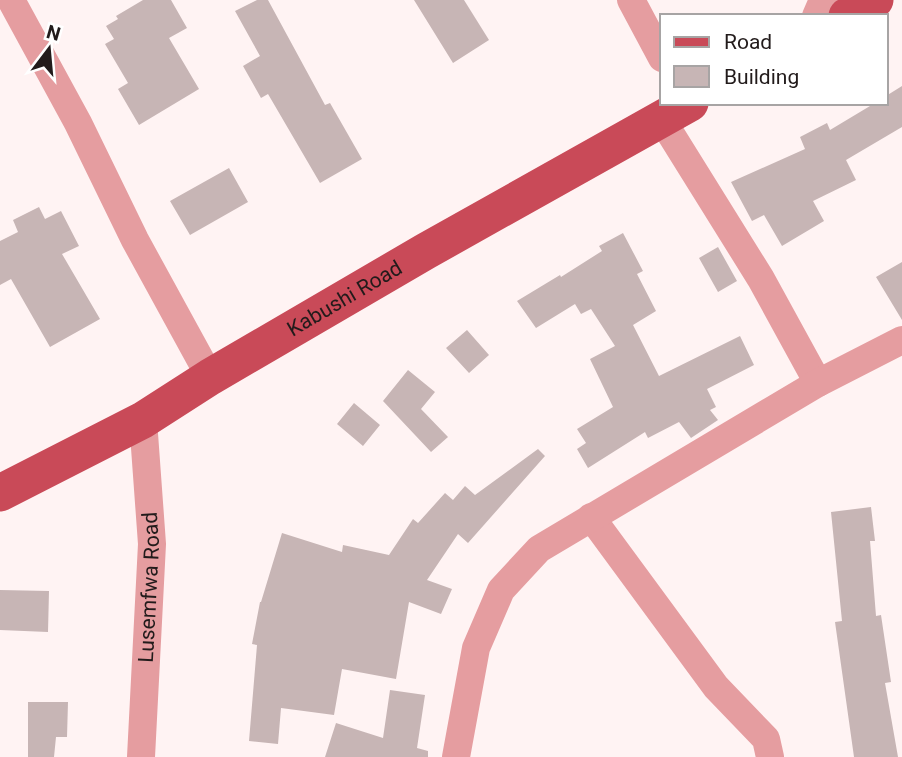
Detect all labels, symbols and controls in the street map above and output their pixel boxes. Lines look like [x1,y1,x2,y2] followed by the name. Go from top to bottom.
[14,14,84,84] north arrow
[660,14,888,105] legend
[44,20,63,46] text: N
[724,30,772,54] text: Road
[724,65,799,89] text: Building
[283,256,406,341] street label: Kabushi Road
[134,511,164,663] street label: Lusemfwa Road

